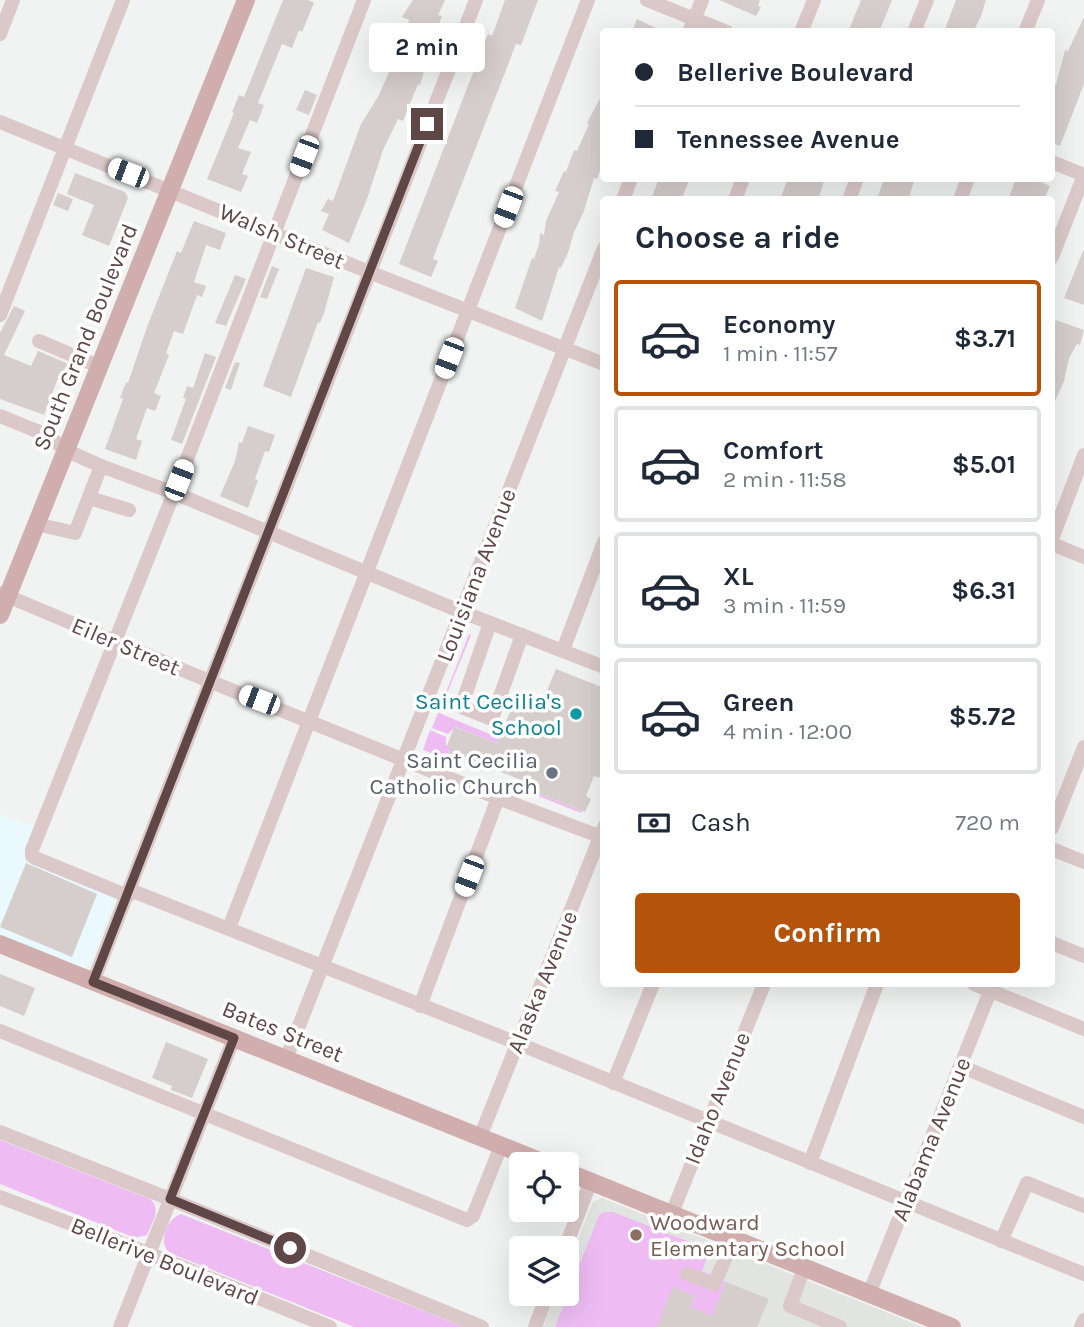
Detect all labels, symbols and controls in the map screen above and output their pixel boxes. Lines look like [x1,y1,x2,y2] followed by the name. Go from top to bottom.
[369,23,485,72] callout: 2 min
[395,34,459,61] text: 2 min
[677,57,914,88] text: Bellerive Boulevard
[411,108,443,140] route end
[677,124,899,155] text: Tennessee Avenue
[287,133,322,179] car
[105,156,152,190] car
[491,184,526,230] car
[215,198,349,275] street label: Walsh Street
[635,219,840,256] text: Choose a ride
[28,220,143,455] street label: South Grand Boulevard
[639,307,702,370] icon: car
[723,309,835,340] text: Economy
[954,323,1016,354] text: $3.71
[432,335,467,381] car
[723,340,838,367] text: 1 min · 11:57
[639,433,702,496] icon: car
[723,435,824,466] text: Comfort
[952,449,1016,480] text: $5.01
[162,457,197,503] car
[723,466,847,493] text: 2 min · 11:58
[431,485,522,666] street label: Louisiana Avenue
[639,559,702,622] icon: car
[723,561,754,592] text: XL
[951,575,1016,606] text: $6.31
[723,592,846,619] text: 3 min · 11:59
[68,612,184,681] street label: Eiler Street
[236,683,283,717] car
[639,685,702,748] icon: car
[723,687,795,718] text: Green
[415,688,562,741] place label: Saint Cecilia's School
[949,701,1016,732] text: $5.72
[568,706,584,722] marker: Saint Cecilia's School
[723,718,852,745] text: 4 min · 12:00
[370,747,538,800] place label: Saint Cecilia Catholic Church
[544,765,560,781] marker: Saint Cecilia Catholic Church
[635,804,673,842] icon: cash
[691,807,751,838] text: Cash
[955,809,1020,836] text: 720 m
[452,853,487,899] car
[635,893,1020,973] button: Confirm
[502,907,583,1057] street label: Alaska Avenue
[218,995,348,1068] street label: Bates Street
[679,1028,756,1168] street label: Idaho Avenue
[886,1053,977,1225] street label: Alabama Avenue
[509,1152,579,1306] map controls
[509,1152,579,1222] button: locate
[650,1209,845,1262] place label: Woodward Elementary School
[67,1211,263,1311] street label: Bellerive Boulevard
[628,1227,644,1243] marker: Woodward Elementary School
[274,1232,306,1264] route start
[509,1236,579,1306] button: layers

